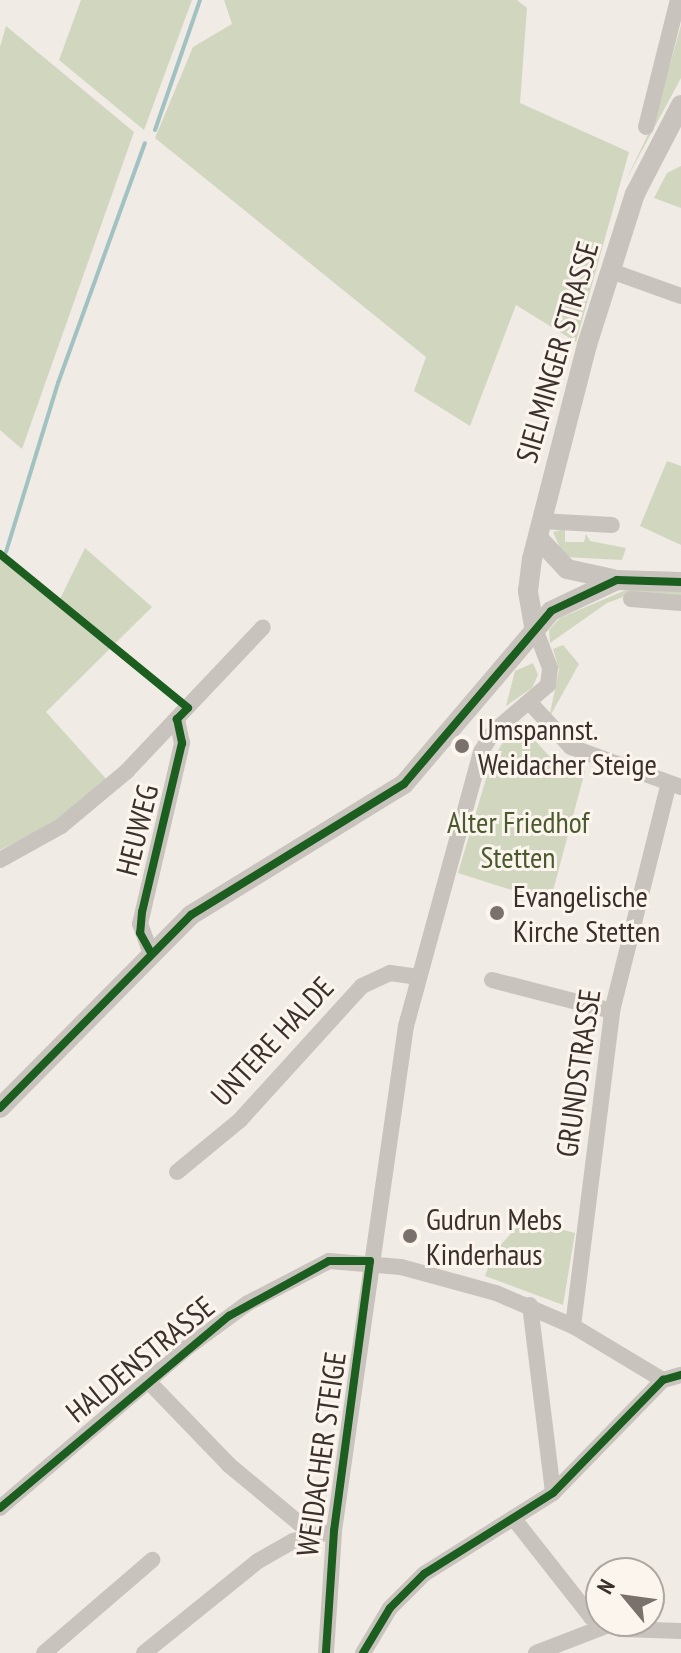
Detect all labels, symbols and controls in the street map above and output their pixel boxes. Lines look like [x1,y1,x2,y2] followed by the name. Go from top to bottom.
[508,237,606,467] street label: SIELMINGER STRASSE
[478,711,657,782] place label: Umspannst. Weidacher Steige
[453,737,471,755] marker: Umspannst. Weidacher Steige
[108,781,166,879] street label: HEUWEG
[447,804,589,874] park label: Alter Friedhof Stetten
[513,878,660,948] place label: Evangelische Kirche Stetten
[488,904,506,922] marker: Evangelische Kirche Stetten
[203,969,341,1113] street label: UNTERE HALDE
[548,987,608,1159] street label: GRUNDSTRASSE
[426,1201,562,1272] place label: Gudrun Mebs Kinderhaus
[401,1227,419,1245] marker: Gudrun Mebs Kinderhaus
[59,1288,221,1430] street label: HALDENSTRASSE
[289,1350,353,1558] street label: WEIDACHER STEIGE
[585,1557,665,1637] north arrow
[591,1574,621,1598] text: N

